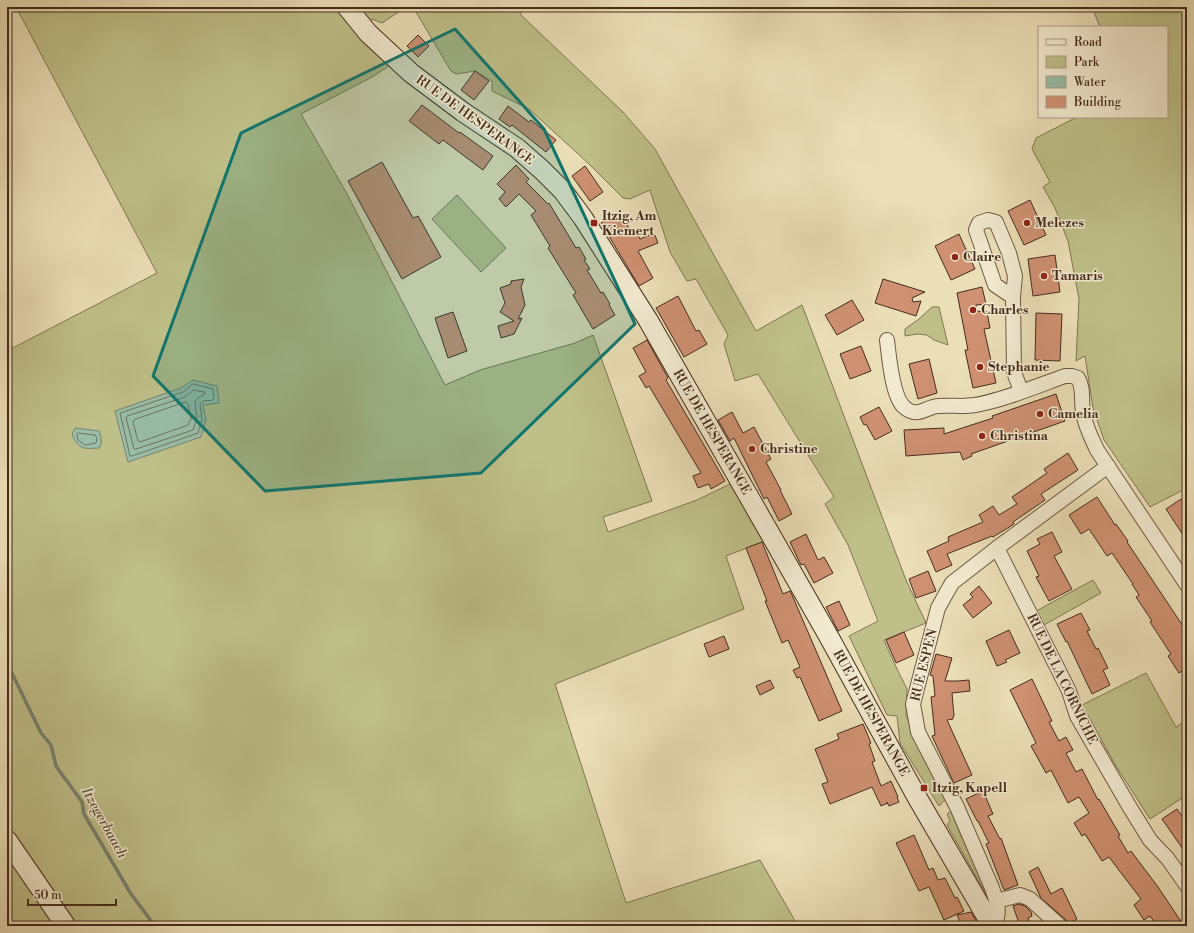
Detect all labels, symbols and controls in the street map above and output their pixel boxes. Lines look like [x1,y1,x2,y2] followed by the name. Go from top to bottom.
[1038,26,1168,118] legend
[1074,35,1102,50] text: Road
[1074,55,1100,70] text: Park
[413,72,537,168] street label: RUE DE HESPERANGE
[1073,75,1106,90] text: Water
[1073,95,1122,110] text: Building
[602,208,657,239] place label: Itzig, Am Kiemert
[1035,215,1084,231] place label: Melezes
[589,218,599,228] marker: Itzig, Am Kiemert
[1022,218,1032,228] marker: Melezes
[963,249,1001,265] place label: Claire
[950,252,960,262] marker: Claire
[1052,268,1103,284] place label: Tamaris
[1039,271,1049,281] marker: Tamaris
[981,302,1029,318] place label: Charles
[968,305,978,315] marker: Charles
[988,359,1050,375] place label: Stephanie
[975,362,985,372] marker: Stephanie
[669,366,755,498] street label: RUE DE HESPERANGE
[1048,406,1100,422] place label: Camelia
[1035,409,1045,419] marker: Camelia
[990,428,1049,444] place label: Christina
[977,431,987,441] marker: Christina
[760,441,818,457] place label: Christine
[747,444,757,454] marker: Christine
[1023,611,1101,747] street label: RUE DE LA CORNICHE
[907,627,941,703] street label: RUE ESPEN
[830,647,912,779] street label: RUE DE HESPERANGE
[932,780,1008,796] place label: Itzig, Kapell
[77,783,131,862] water label: Itzegerbaach
[919,783,929,793] marker: Itzig, Kapell
[28,881,116,907] scale bar
[34,888,62,903] text: 50 m

